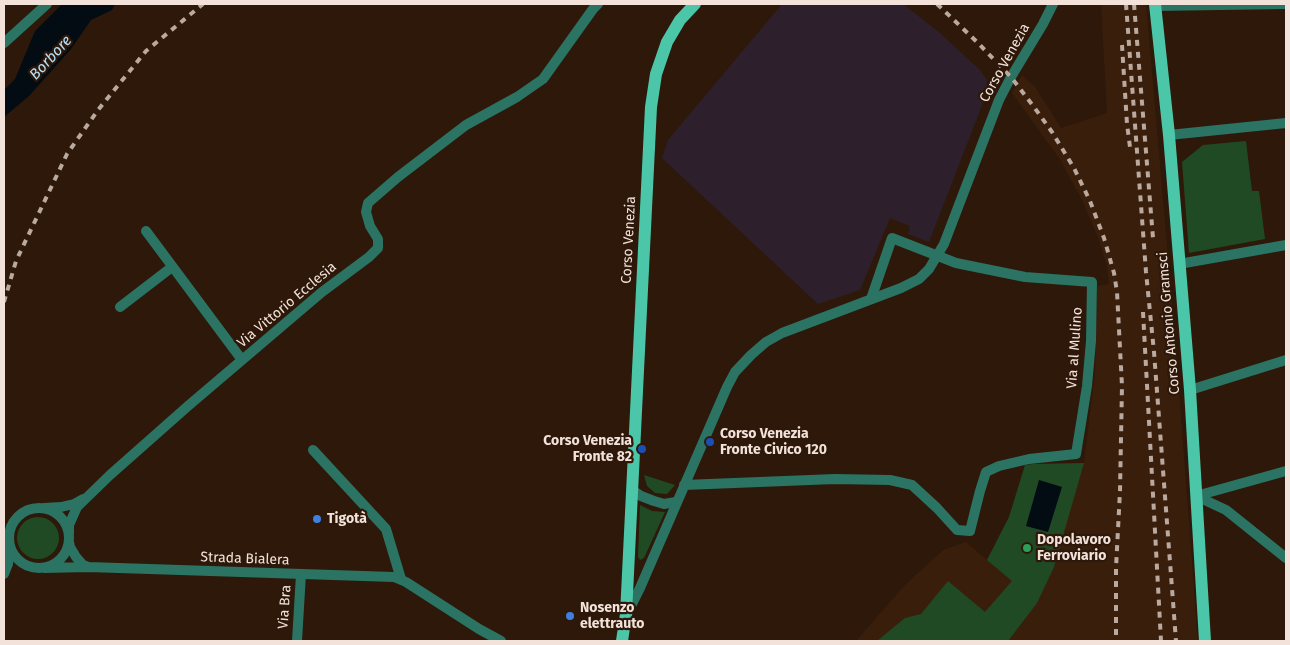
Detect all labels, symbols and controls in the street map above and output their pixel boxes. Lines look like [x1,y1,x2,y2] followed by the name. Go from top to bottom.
[976,21,1034,105] street label: Corso Venezia
[26,32,76,84] water label: Borbore
[618,196,640,284] street label: Corso Venezia
[1154,251,1184,395] street label: Corso Antonio Gramsci
[234,259,340,351] street label: Via Vittorio Ecclesia
[1064,307,1086,389] street label: Via al Mulino
[720,426,827,458] place label: Corso Venezia Fronte Civico 120
[543,433,632,466] place label: Corso Venezia Fronte 82
[704,436,716,448] marker: Corso Venezia Fronte Civico 120
[636,443,648,455] marker: Corso Venezia Fronte 82
[327,511,367,527] place label: Tigotà
[311,513,323,525] marker: Tigotà
[1037,532,1111,564] place label: Dopolavoro Ferroviario
[1021,542,1033,554] marker: Dopolavoro Ferroviario
[200,549,290,569] street label: Strada Bialera
[275,584,295,630] street label: Via Bra
[580,600,644,632] place label: Nosenzo elettrauto
[564,610,576,622] marker: Nosenzo elettrauto

